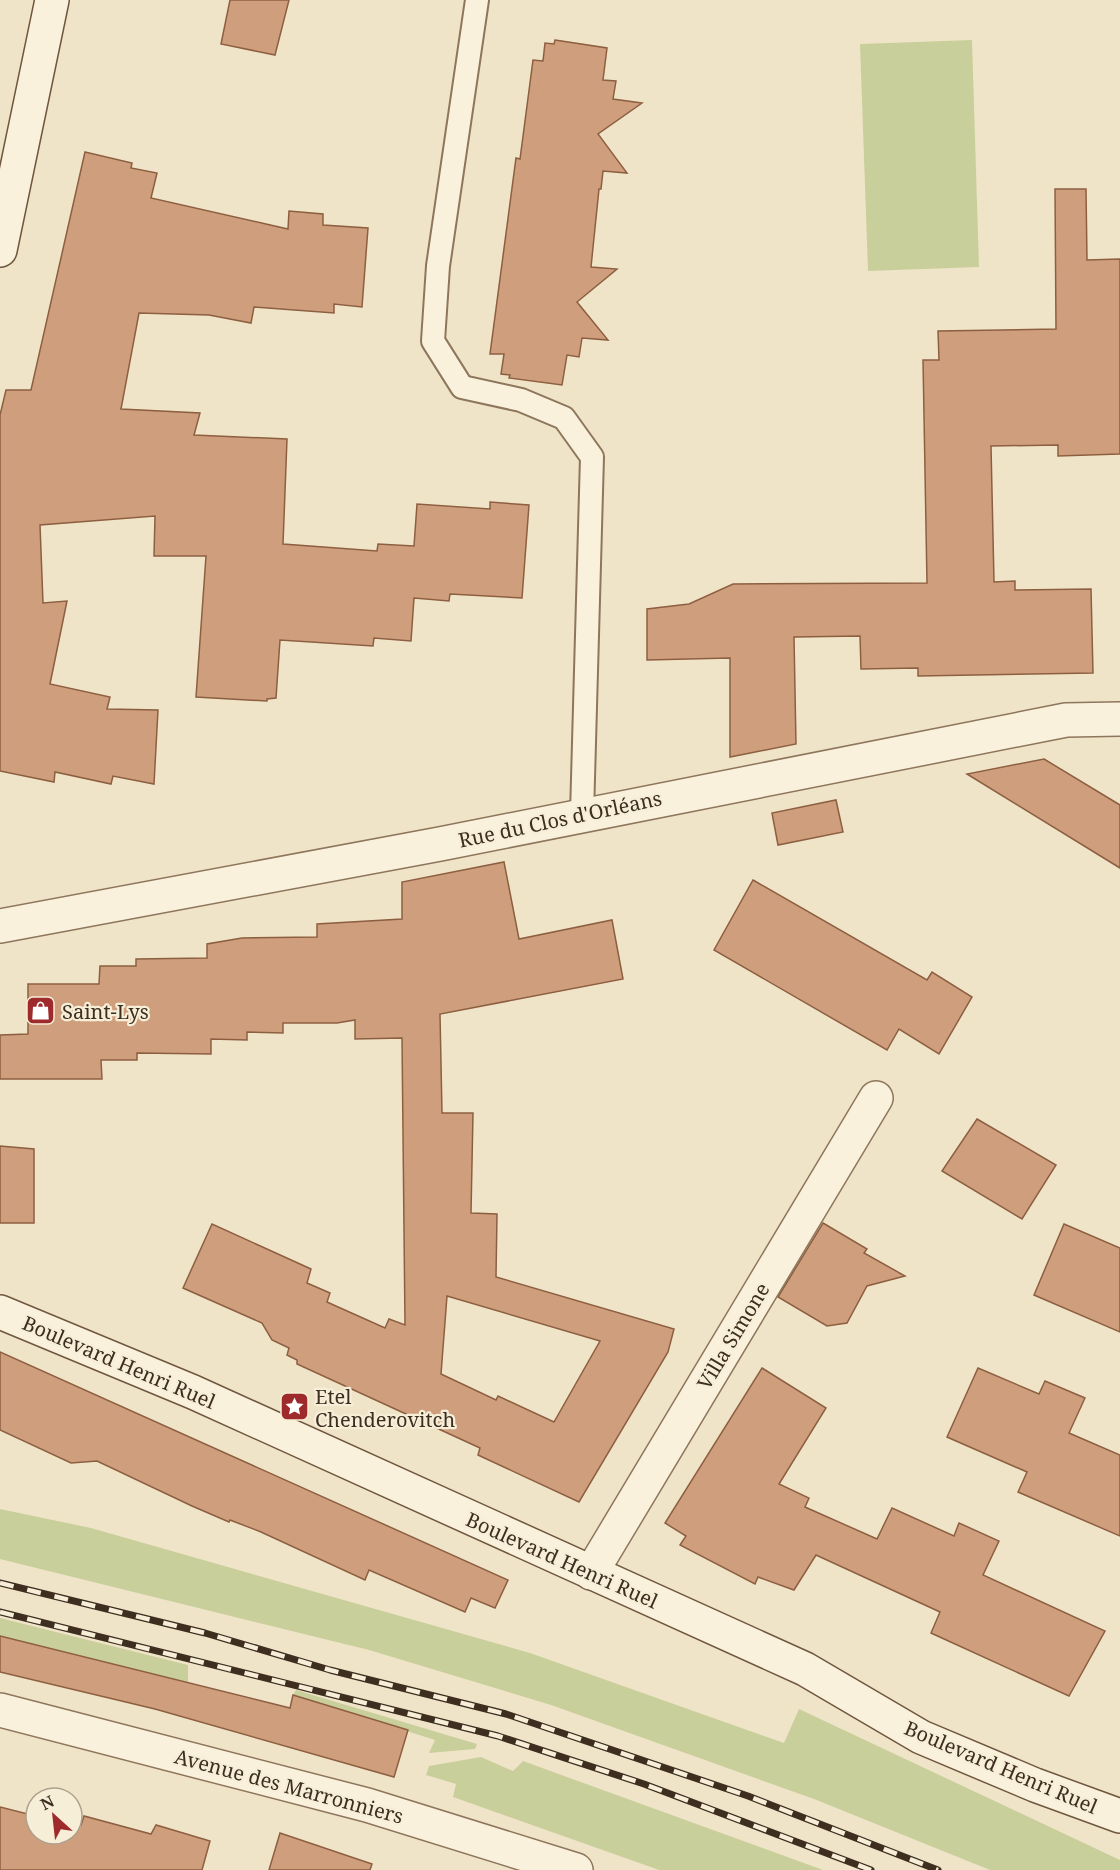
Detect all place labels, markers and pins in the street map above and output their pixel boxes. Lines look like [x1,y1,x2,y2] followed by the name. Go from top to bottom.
[25,995,57,1027] shop icon: Saint-Lys
[62,998,149,1025] place label: Saint-Lys
[315,1383,455,1433] place label: Etel Chenderovitch
[278,1391,310,1423] place icon: Etel Chenderovitch

